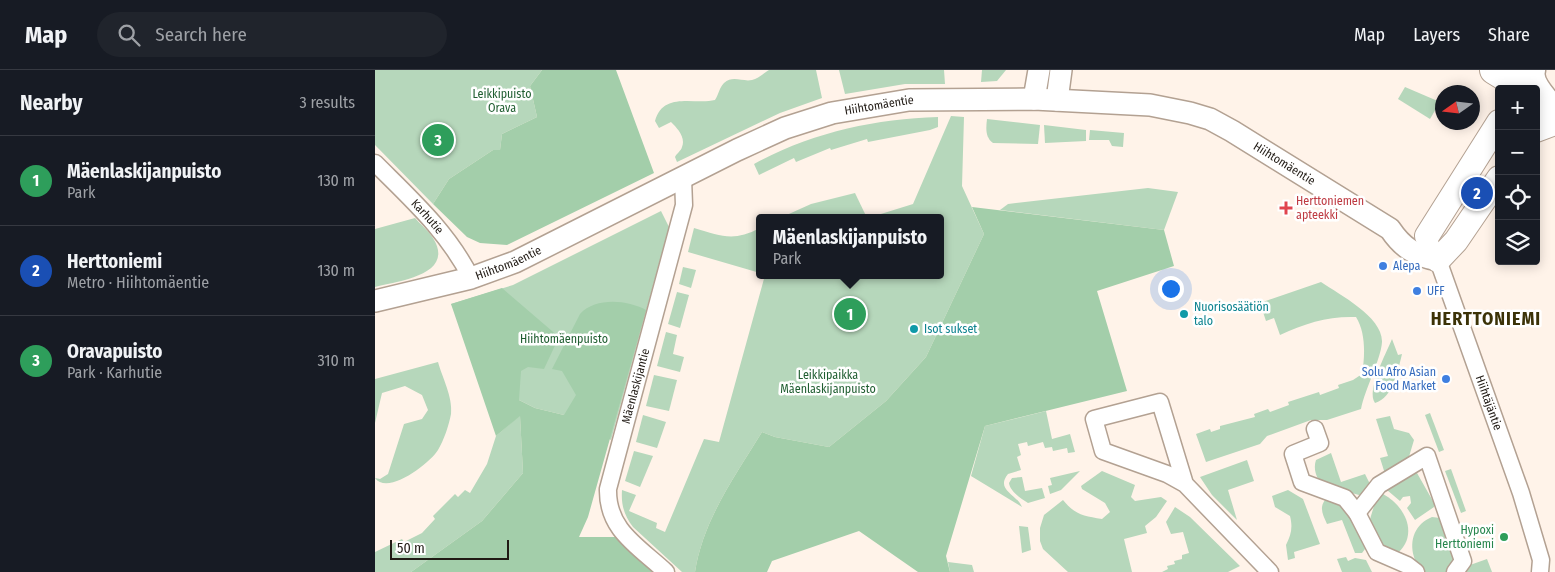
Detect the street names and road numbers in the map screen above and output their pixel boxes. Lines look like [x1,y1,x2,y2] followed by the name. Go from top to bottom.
[843,93,914,118] street label: Hiihtomäentie
[1251,139,1318,188] street label: Hiihtomäentie
[408,196,447,237] street label: Karhutie
[474,243,544,283] street label: Hiihtomäentie
[619,347,652,425] street label: Mäenlaskijantie
[1473,373,1505,432] street label: Hiihtäjäntie

